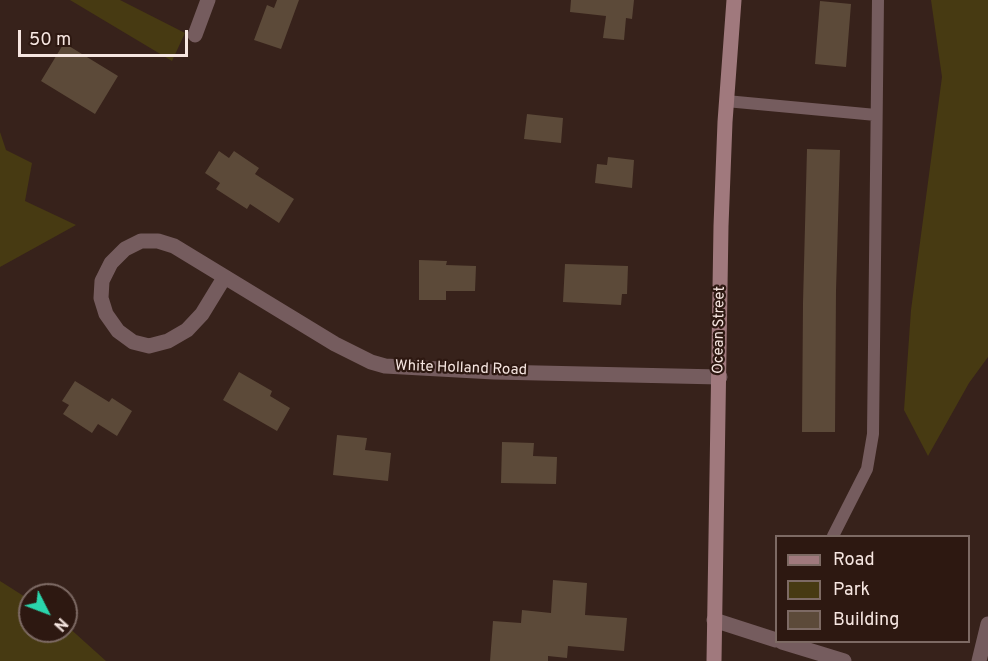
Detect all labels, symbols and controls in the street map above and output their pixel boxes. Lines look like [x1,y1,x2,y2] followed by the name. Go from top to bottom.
[21,18,190,56] scale bar
[29,29,71,52] text: 50 m
[710,286,730,374] street label: Ocean Street
[395,358,527,380] street label: White Holland Road
[775,535,970,643] legend
[833,549,875,572] text: Road
[833,579,870,602] text: Park
[18,583,78,643] north arrow
[833,609,899,632] text: Building
[49,613,71,635] text: N

